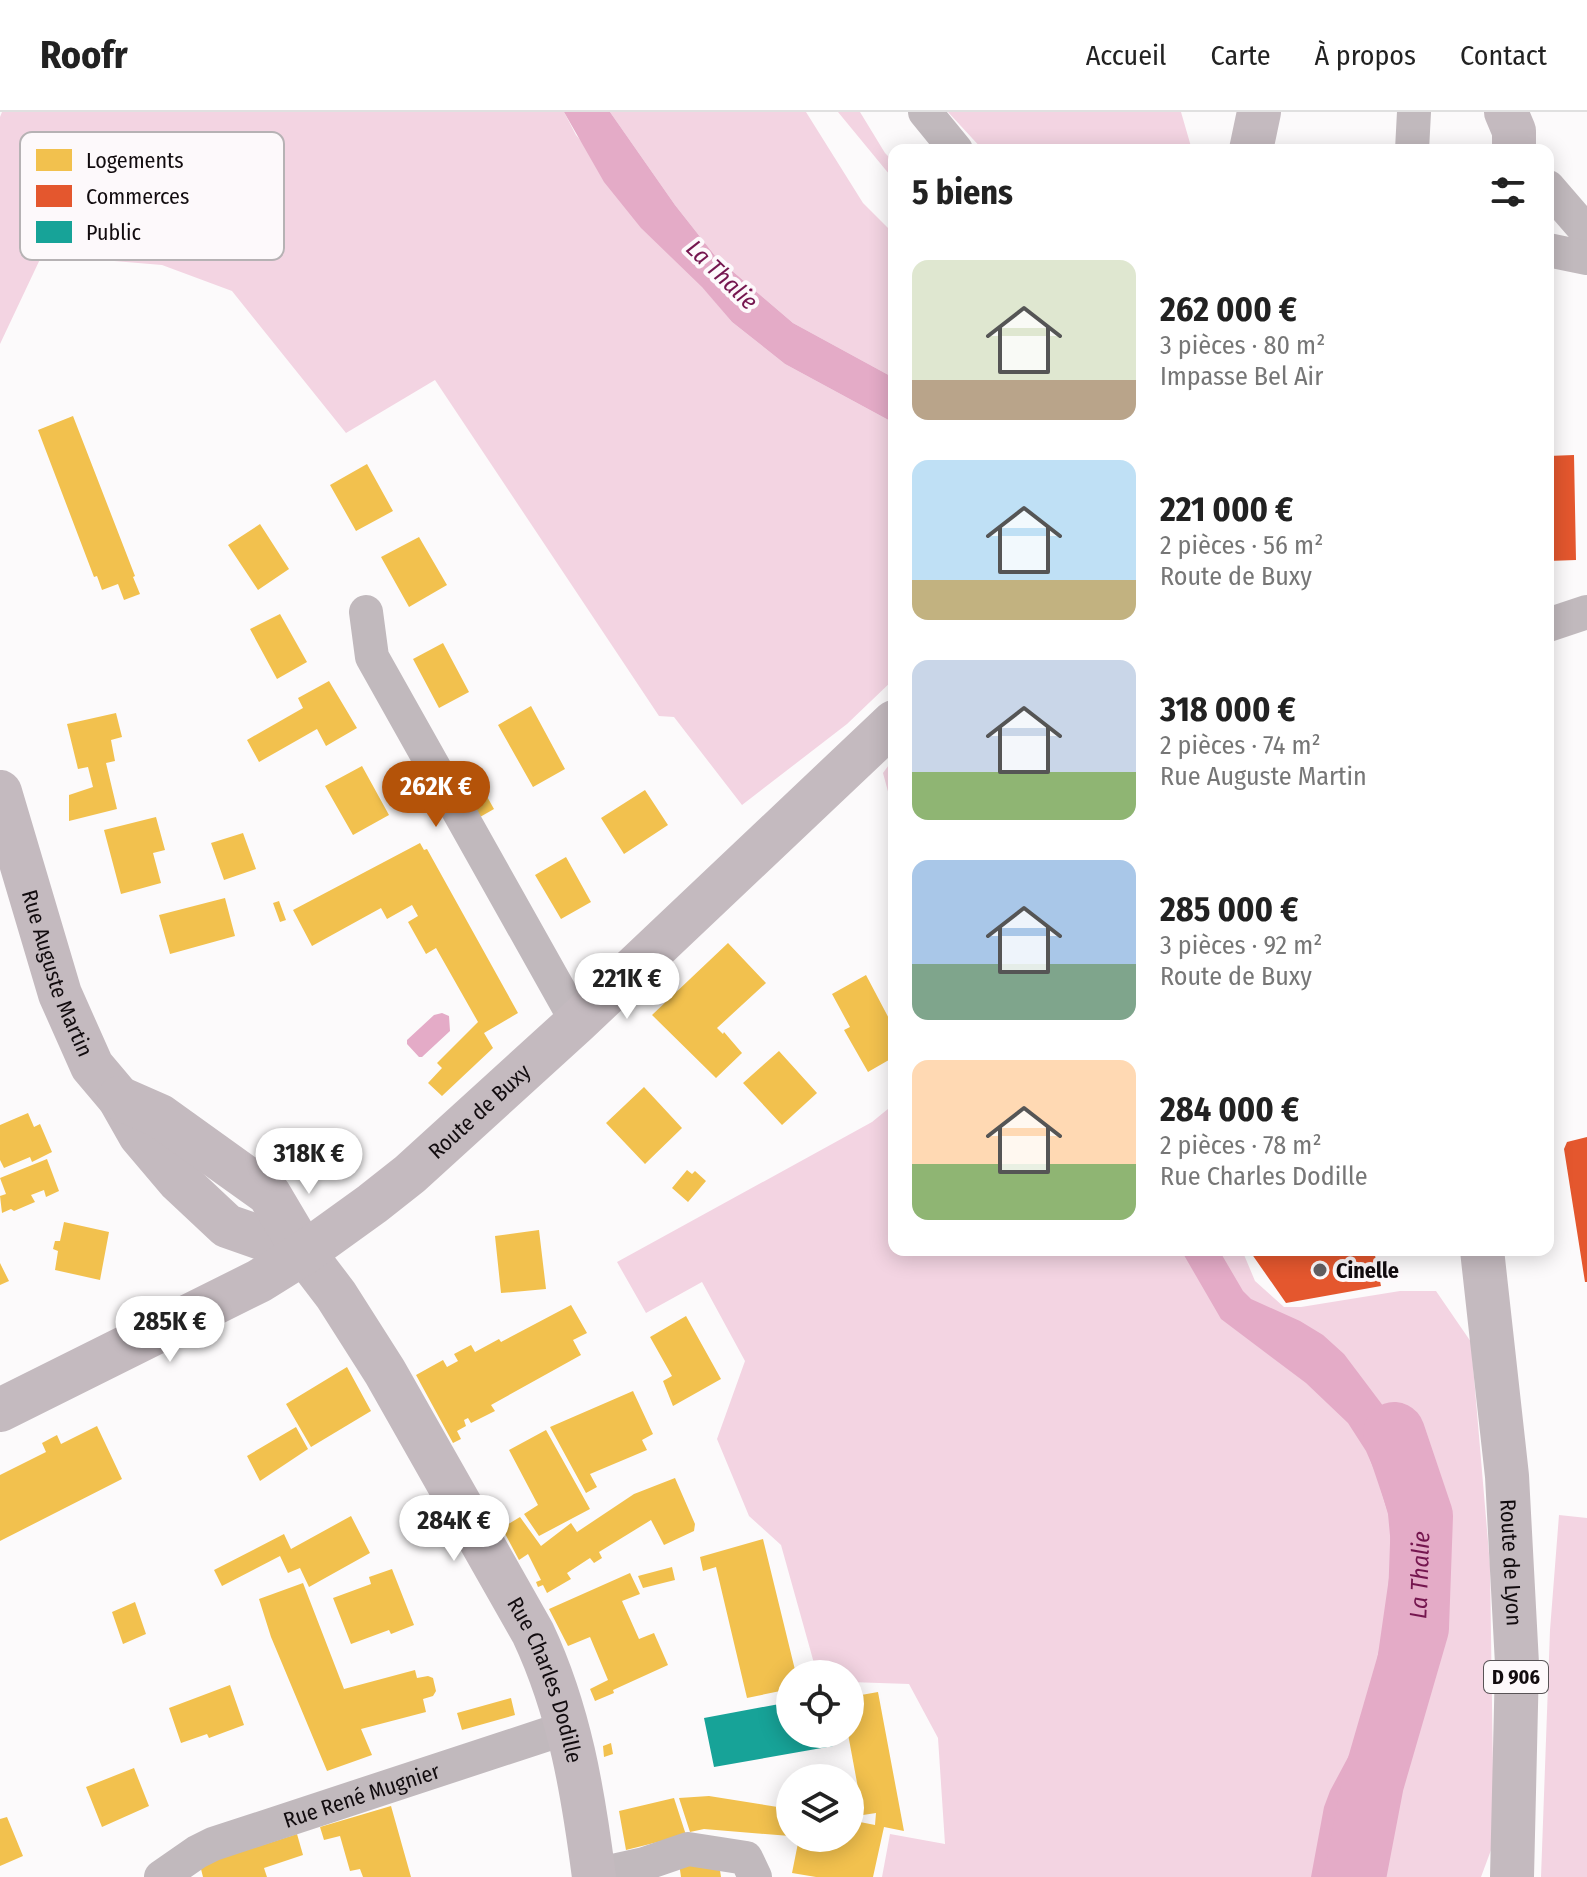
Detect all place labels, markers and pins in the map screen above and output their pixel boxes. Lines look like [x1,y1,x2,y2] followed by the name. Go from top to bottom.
[371,761,501,829] pin: 262K €
[562,953,692,1021] pin: 221K €
[244,1128,374,1196] pin: 318K €
[1336,1257,1399,1284] place label: Cinelle
[1311,1261,1329,1279] marker: Cinelle
[105,1296,235,1364] pin: 285K €
[389,1495,519,1563] pin: 284K €

